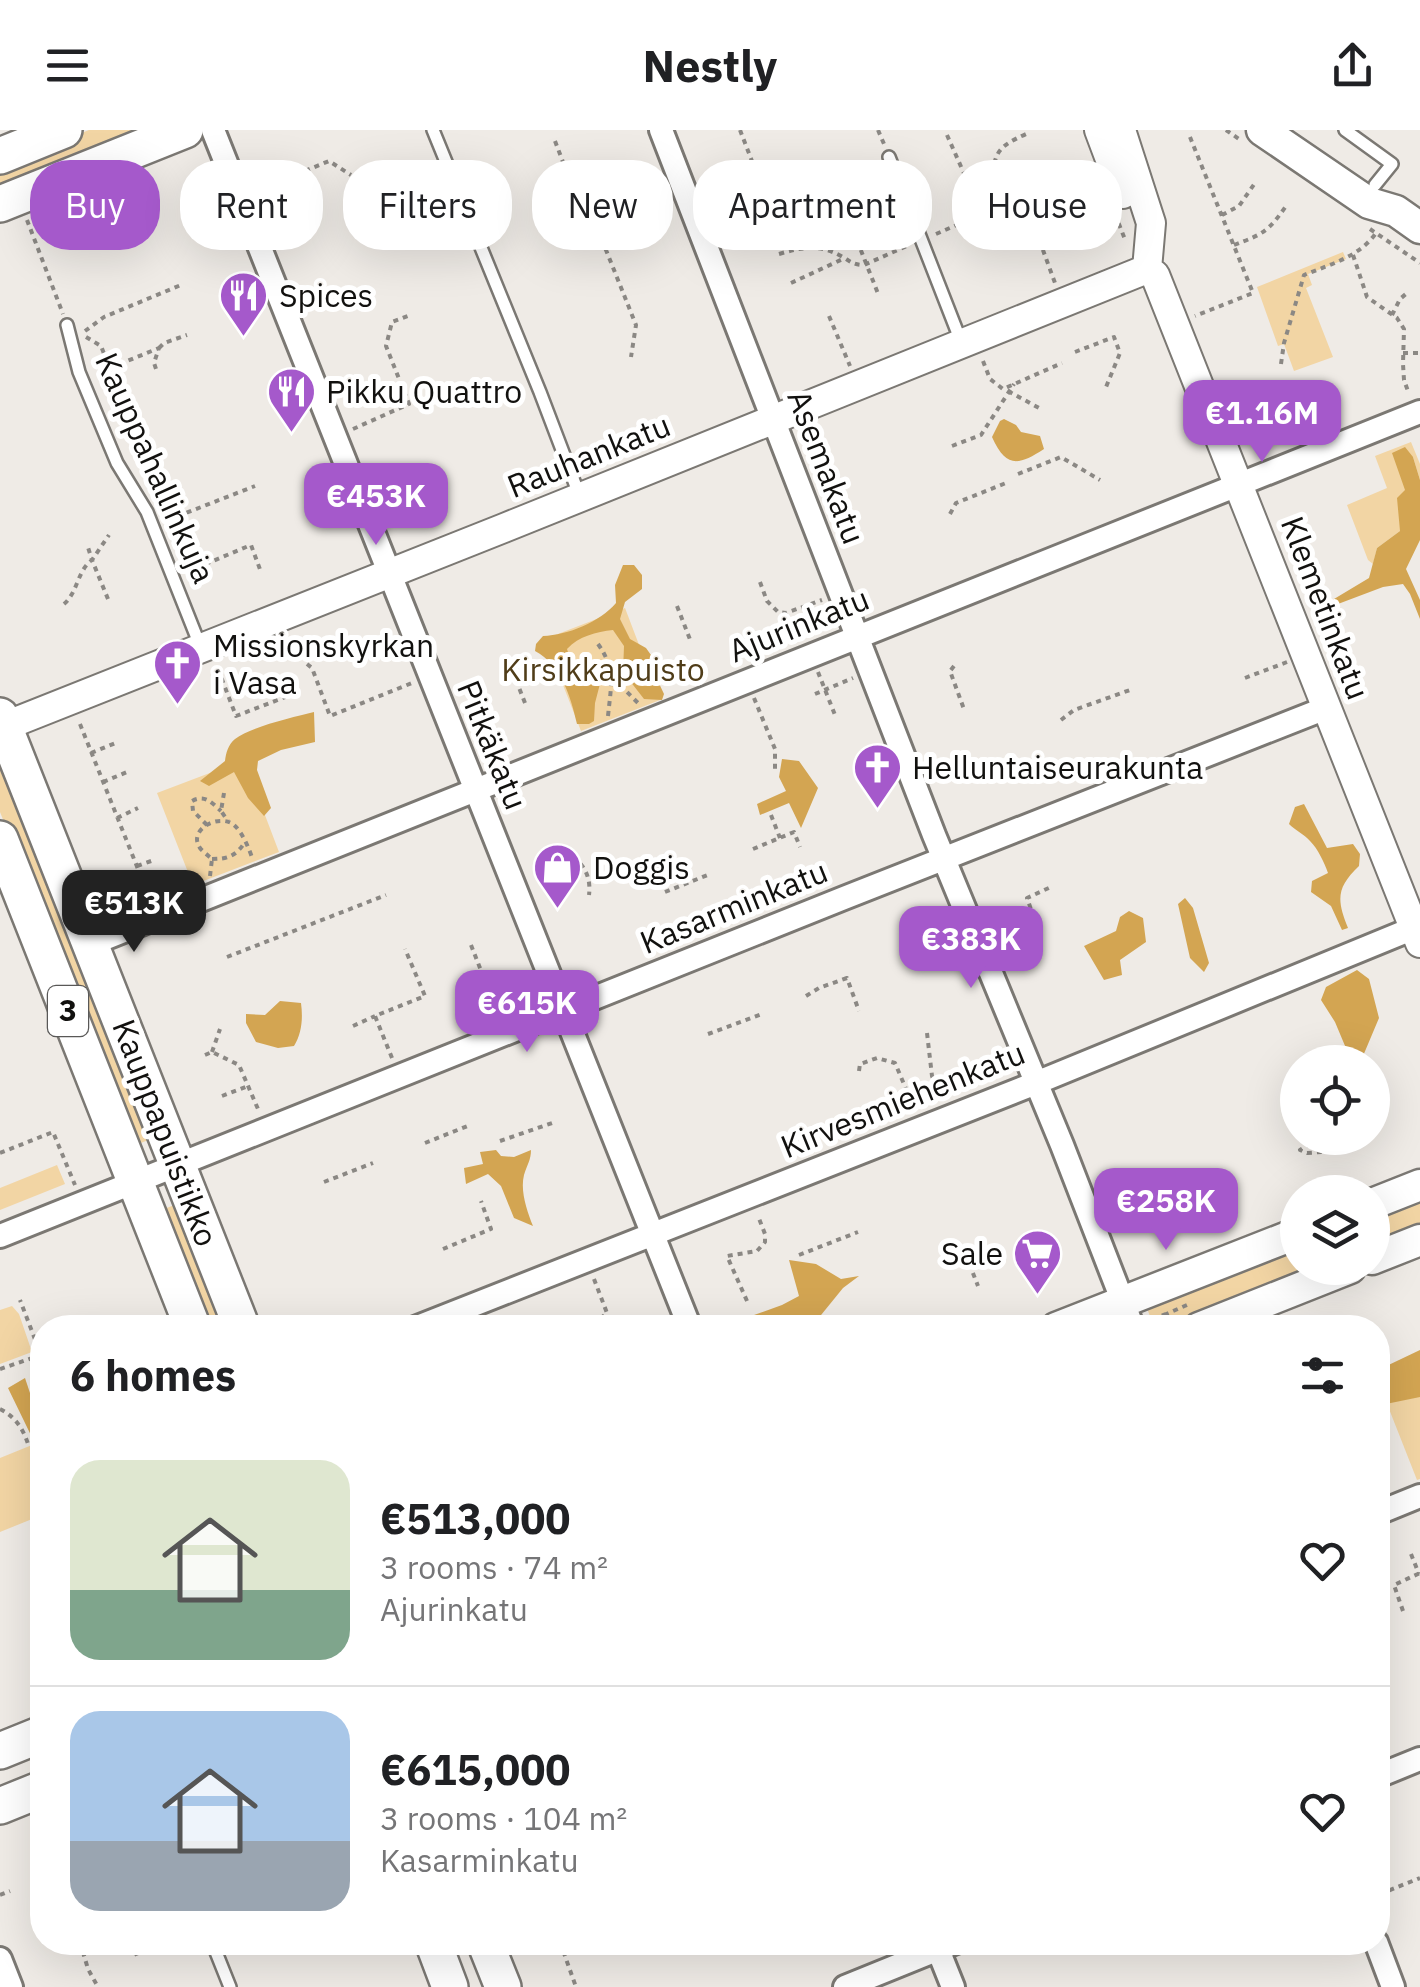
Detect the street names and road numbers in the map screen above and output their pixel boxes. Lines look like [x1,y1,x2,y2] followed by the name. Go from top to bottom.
[86,346,225,589] street label: Kauppahallinkuja
[778,384,876,550] street label: Asemakatu
[501,403,676,507] street label: Rauhankatu
[1272,510,1380,705] street label: Klemetinkatu
[722,577,875,671] street label: Ajurinkatu
[448,674,538,815] street label: Pitkäkatu
[634,849,834,963] street label: Kasarminkatu
[48,986,88,1036] road number: 3
[103,1013,228,1252] street label: Kauppapuistikko
[774,1031,1031,1167] street label: Kirvesmiehenkatu

